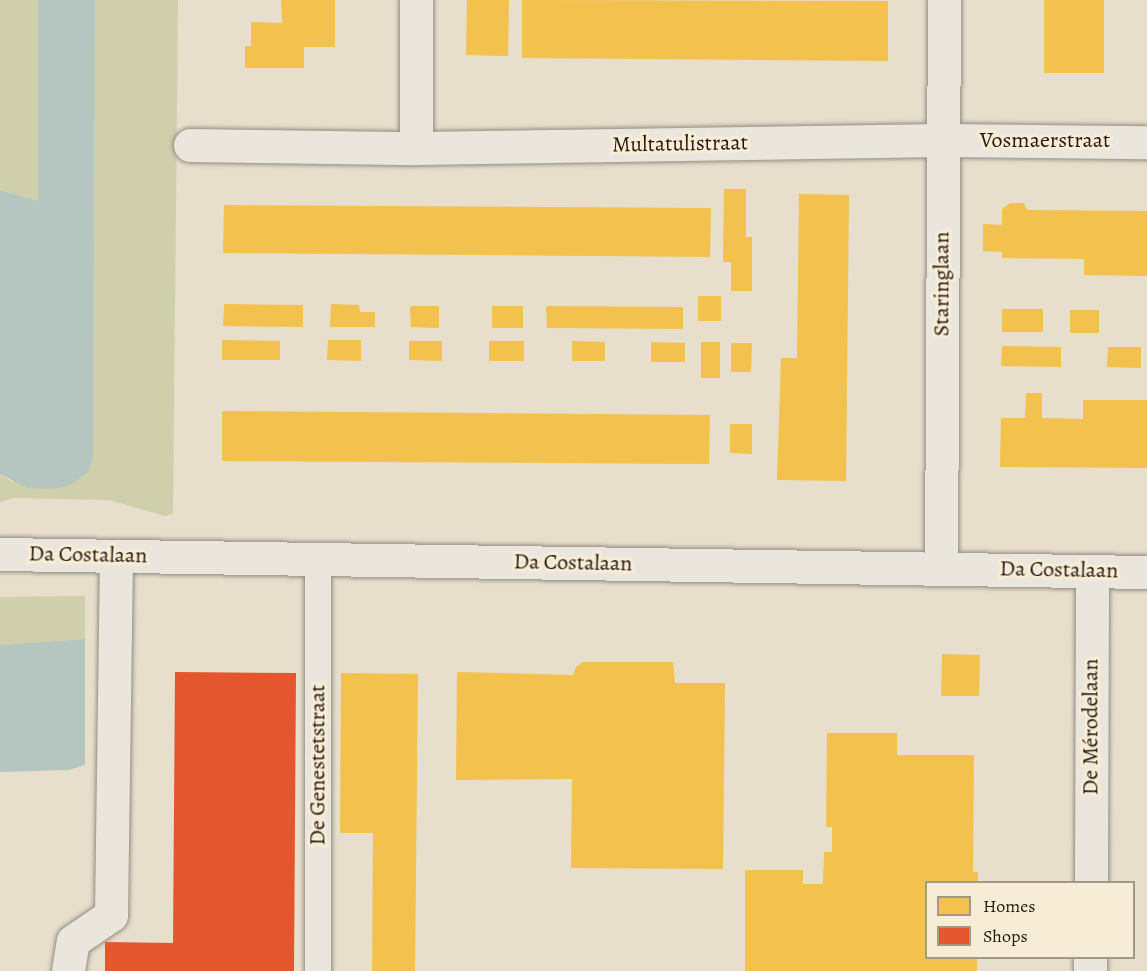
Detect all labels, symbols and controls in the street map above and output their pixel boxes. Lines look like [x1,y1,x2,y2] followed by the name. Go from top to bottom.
[980,128,1110,154] street label: Vosmaerstraat
[612,130,748,158] street label: Multatulistraat
[929,232,955,336] street label: Staringlaan
[28,541,148,569] street label: Da Costalaan
[513,549,633,577] street label: Da Costalaan
[999,556,1119,584] street label: Da Costalaan
[1078,659,1104,795] street label: De Mérodelaan
[305,685,331,845] street label: De Genestetstraat
[925,881,1135,959] legend
[983,894,1035,918] text: Homes
[983,924,1028,948] text: Shops

